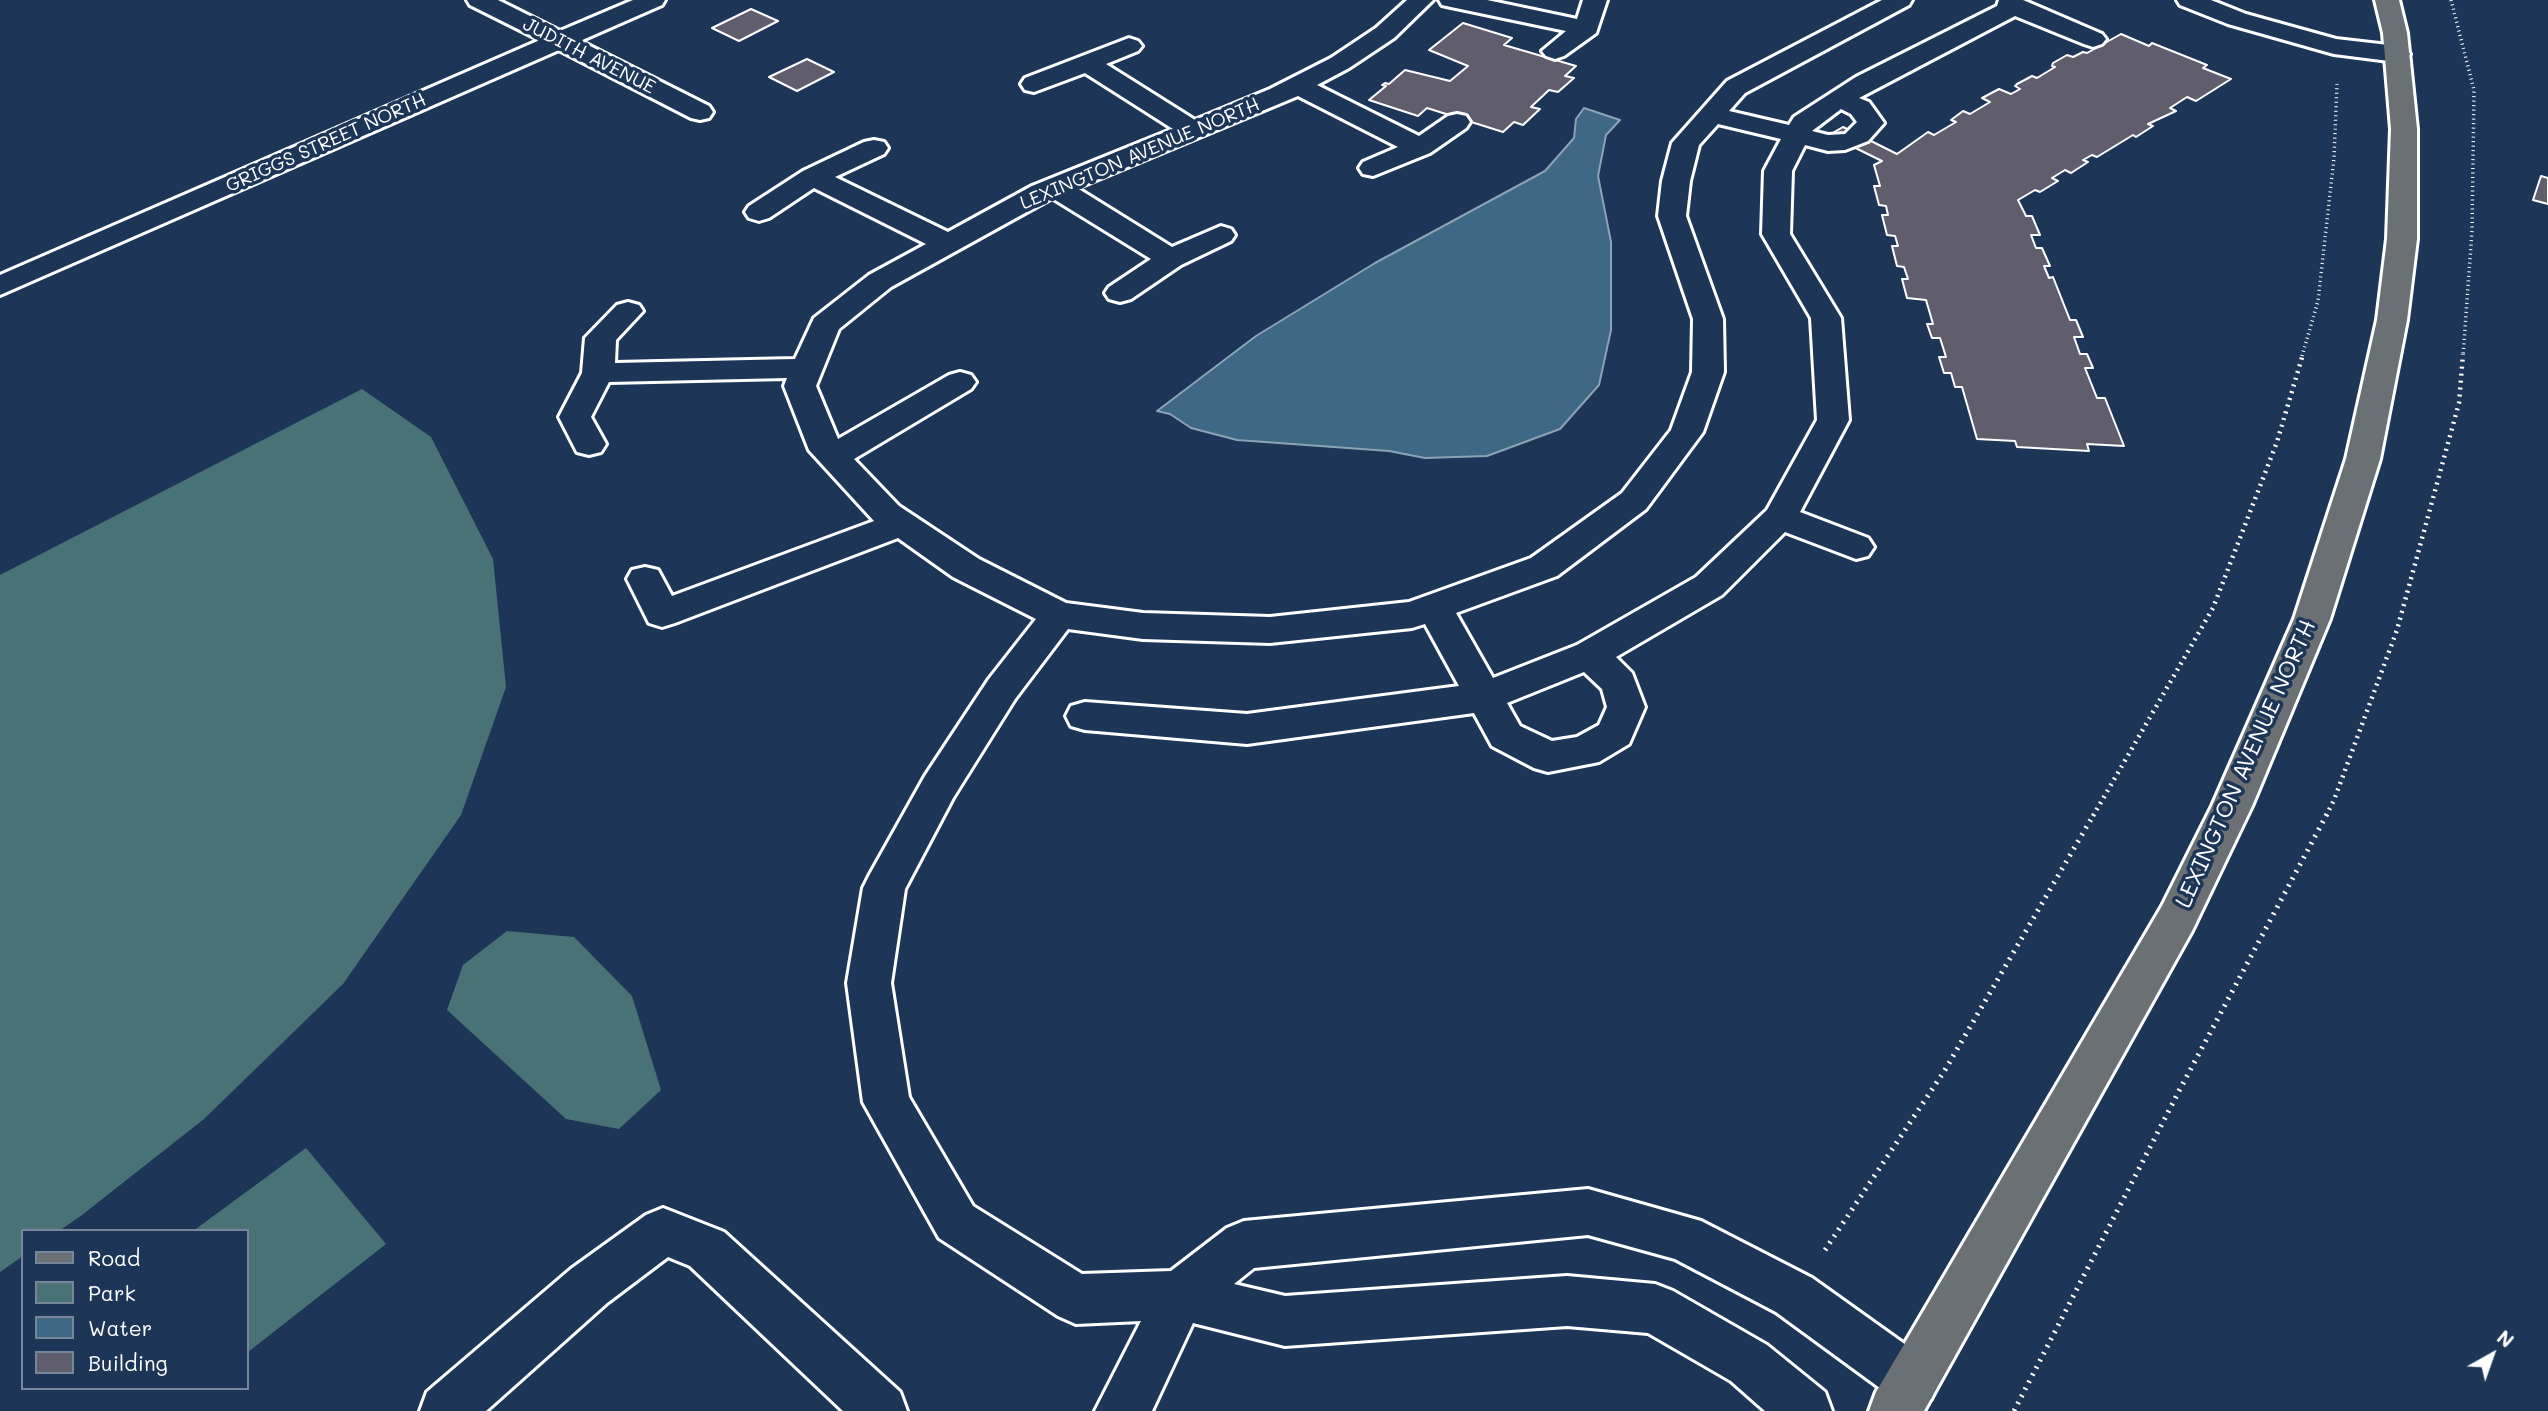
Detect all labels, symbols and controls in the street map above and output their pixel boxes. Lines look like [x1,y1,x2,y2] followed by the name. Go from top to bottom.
[519,13,659,99] street label: JUDITH AVENUE
[222,88,430,198] street label: GRIGGS STREET NORTH
[1017,93,1263,215] street label: LEXINGTON AVENUE NORTH
[2170,616,2322,912] street label: LEXINGTON AVENUE NORTH
[21,1229,248,1390] legend
[88,1244,140,1271] text: Road
[88,1279,136,1306] text: Park
[88,1314,152,1341] text: Water
[2457,1320,2527,1390] north arrow
[2492,1324,2519,1353] text: N
[88,1349,168,1376] text: Building

